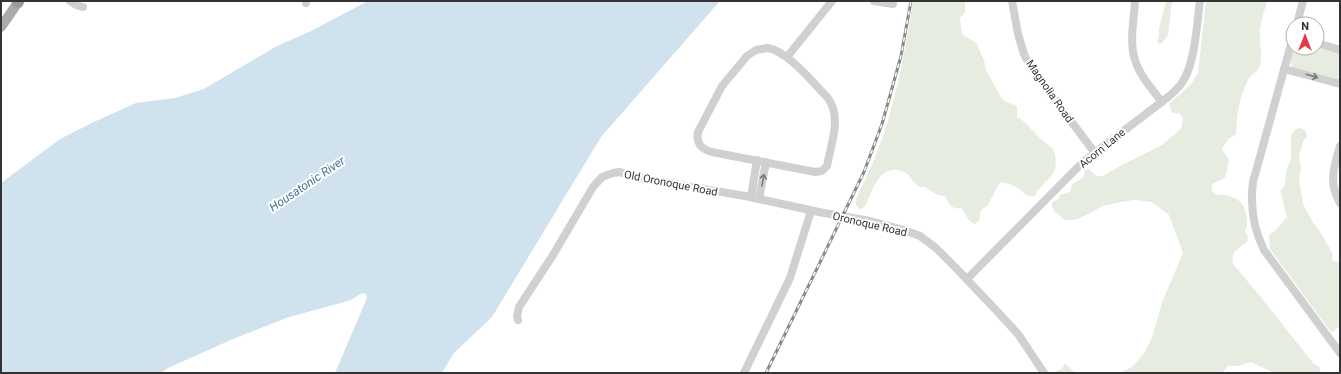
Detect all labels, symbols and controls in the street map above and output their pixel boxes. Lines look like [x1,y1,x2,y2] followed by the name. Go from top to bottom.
[1285,16,1325,56] north arrow
[1301,20,1309,33] text: N
[1023,57,1076,125] street label: Magnolia Road
[1305,73,1318,81] one-way arrow
[1077,126,1128,171] street label: Acorn Lane
[267,153,348,214] water label: Housatonic River
[623,168,719,199] street label: Old Oronoque Road
[759,174,767,187] one-way arrow
[831,210,908,239] street label: Oronoque Road

